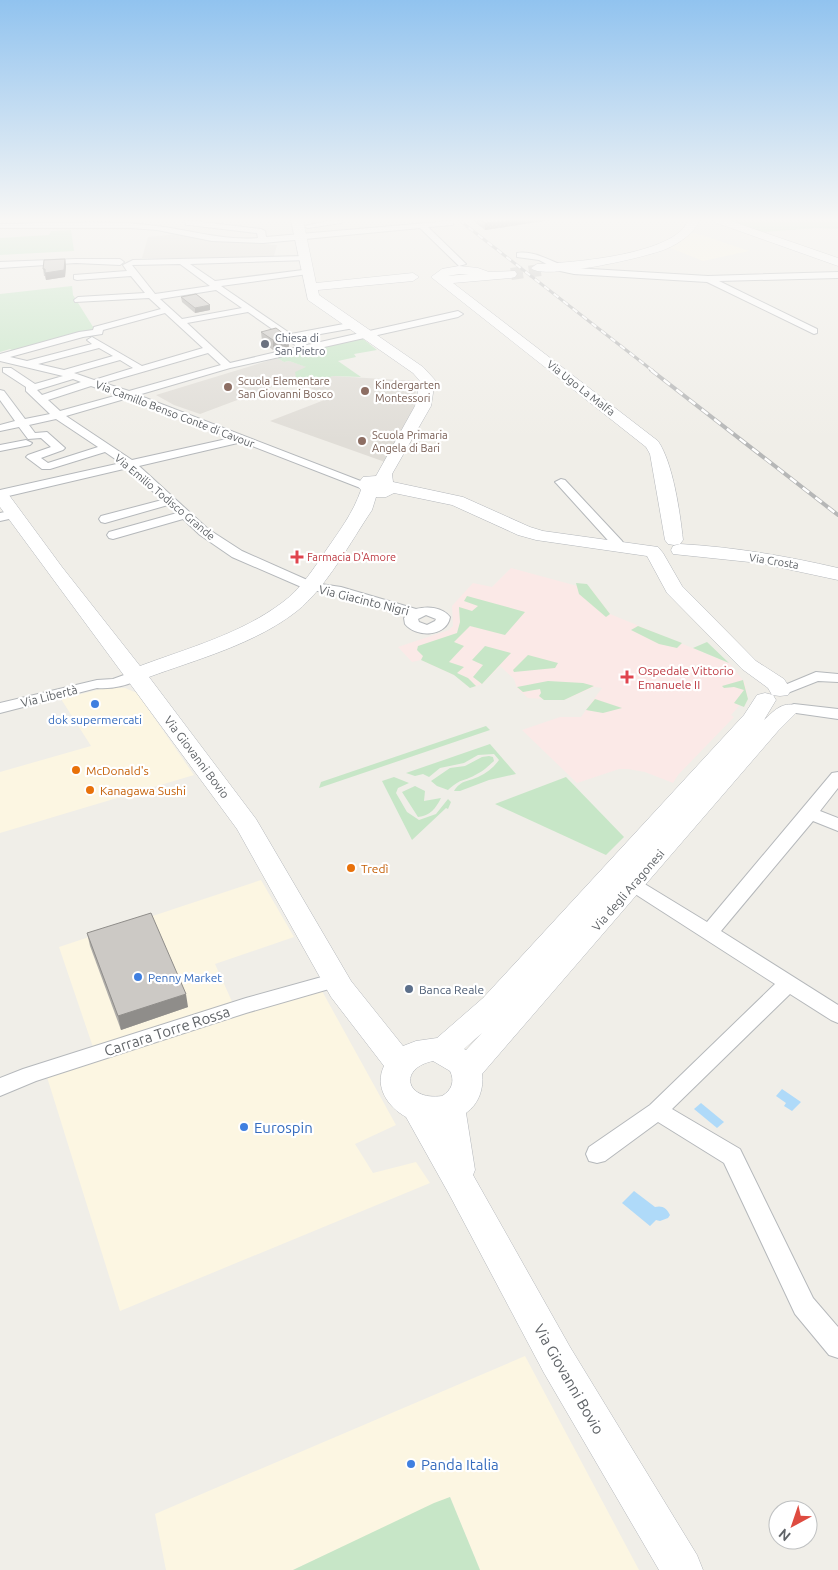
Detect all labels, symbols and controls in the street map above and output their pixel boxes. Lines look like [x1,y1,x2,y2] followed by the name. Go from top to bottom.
[275,332,325,357] place label: Chiesa di San Pietro
[259,338,271,350] marker: Chiesa di San Pietro
[545,358,617,418] street label: Via Ugo La Malfa
[238,375,333,400] place label: Scuola Elementare San Giovanni Bosco
[94,378,257,450] street label: Via Camillo Benso Conte di Cavour
[375,379,440,404] place label: Kindergarten Montessori
[222,381,234,393] marker: Scuola Elementare San Giovanni Bosco
[359,385,371,397] marker: Kindergarten Montessori
[372,429,448,454] place label: Scuola Primaria Angela di Bari
[356,435,368,447] marker: Scuola Primaria Angela di Bari
[113,452,217,542] street label: Via Emilio Todisco Grande
[291,551,303,563] marker: Farmacia D'Amore
[307,551,396,563] place label: Farmacia D'Amore
[748,551,800,571] street label: Via Crosta
[318,582,411,618] street label: Via Giacinto Nigri
[638,664,734,691] place label: Ospedale Vittorio Emanuele II
[620,670,634,684] marker: Ospedale Vittorio Emanuele II
[19,683,79,709] street label: Via Libertà
[89,698,101,710] marker: dok supermercati
[48,713,142,726] place label: dok supermercati
[162,713,232,801] street label: Via Giovanni Bovio
[70,764,82,776] marker: McDonald's
[86,764,149,777] place label: McDonald's
[84,784,96,796] marker: Kanagawa Sushi
[100,784,186,797] place label: Kanagawa Sushi
[589,847,667,933] street label: Via degli Aragonesi
[345,862,357,874] marker: Tredì
[361,862,388,875] place label: Tredì
[132,971,144,983] marker: Penny Market
[148,971,222,984] place label: Penny Market
[403,983,415,995] marker: Banca Reale
[419,983,484,996] place label: Banca Reale
[102,1003,232,1059] street label: Carrara Torre Rossa
[254,1119,313,1136] place label: Eurospin
[238,1121,250,1133] marker: Eurospin
[531,1321,607,1437] street label: Via Giovanni Bovio
[421,1456,499,1473] place label: Panda Italia
[405,1458,417,1470] marker: Panda Italia
[768,1500,818,1550] north arrow
[775,1525,794,1544] text: N

